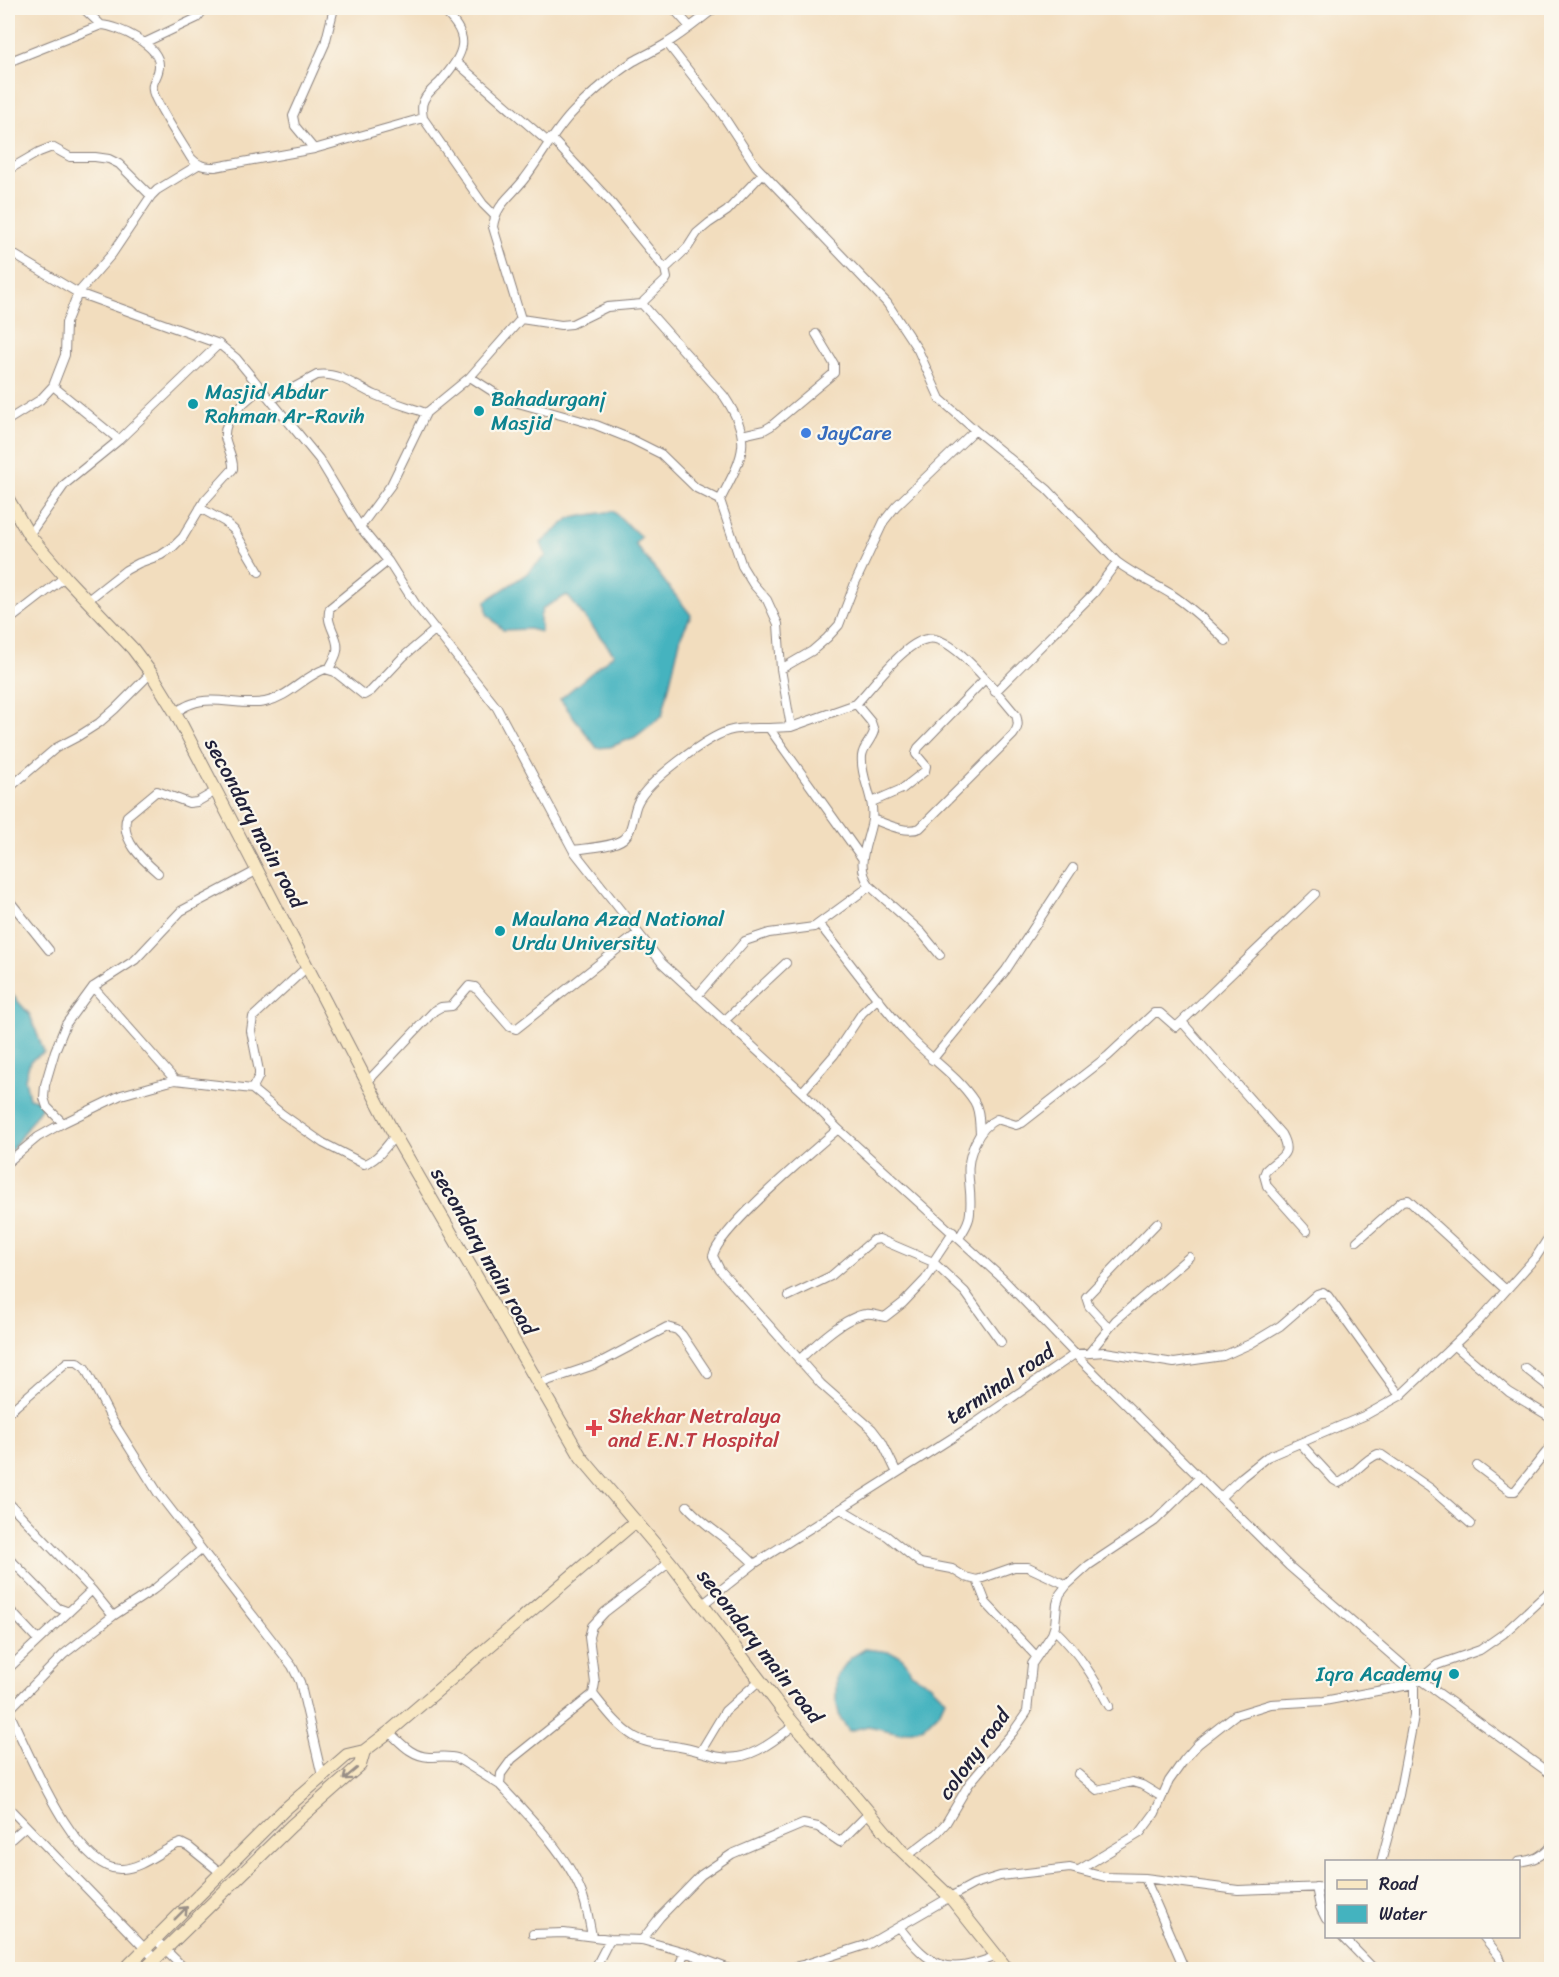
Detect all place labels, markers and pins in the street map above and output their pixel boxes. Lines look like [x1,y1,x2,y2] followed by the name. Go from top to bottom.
[205,373,365,435] place label: Masjid Abdur Rahman Ar-Ravih
[491,380,607,442] place label: Bahadurganj Masjid
[186,397,200,411] marker: Masjid Abdur Rahman Ar-Ravih
[472,404,486,418] marker: Bahadurganj Masjid
[817,414,892,452] place label: JayCare
[799,426,813,440] marker: JayCare
[512,900,725,962] place label: Maulana Azad National Urdu University
[493,924,507,938] marker: Maulana Azad National Urdu University
[608,1397,781,1459] place label: Shekhar Netralaya and E.N.T Hospital
[585,1419,603,1437] marker: Shekhar Netralaya and E.N.T Hospital
[1315,1655,1442,1693] place label: Iqra Academy
[1447,1667,1461,1681] marker: Iqra Academy

